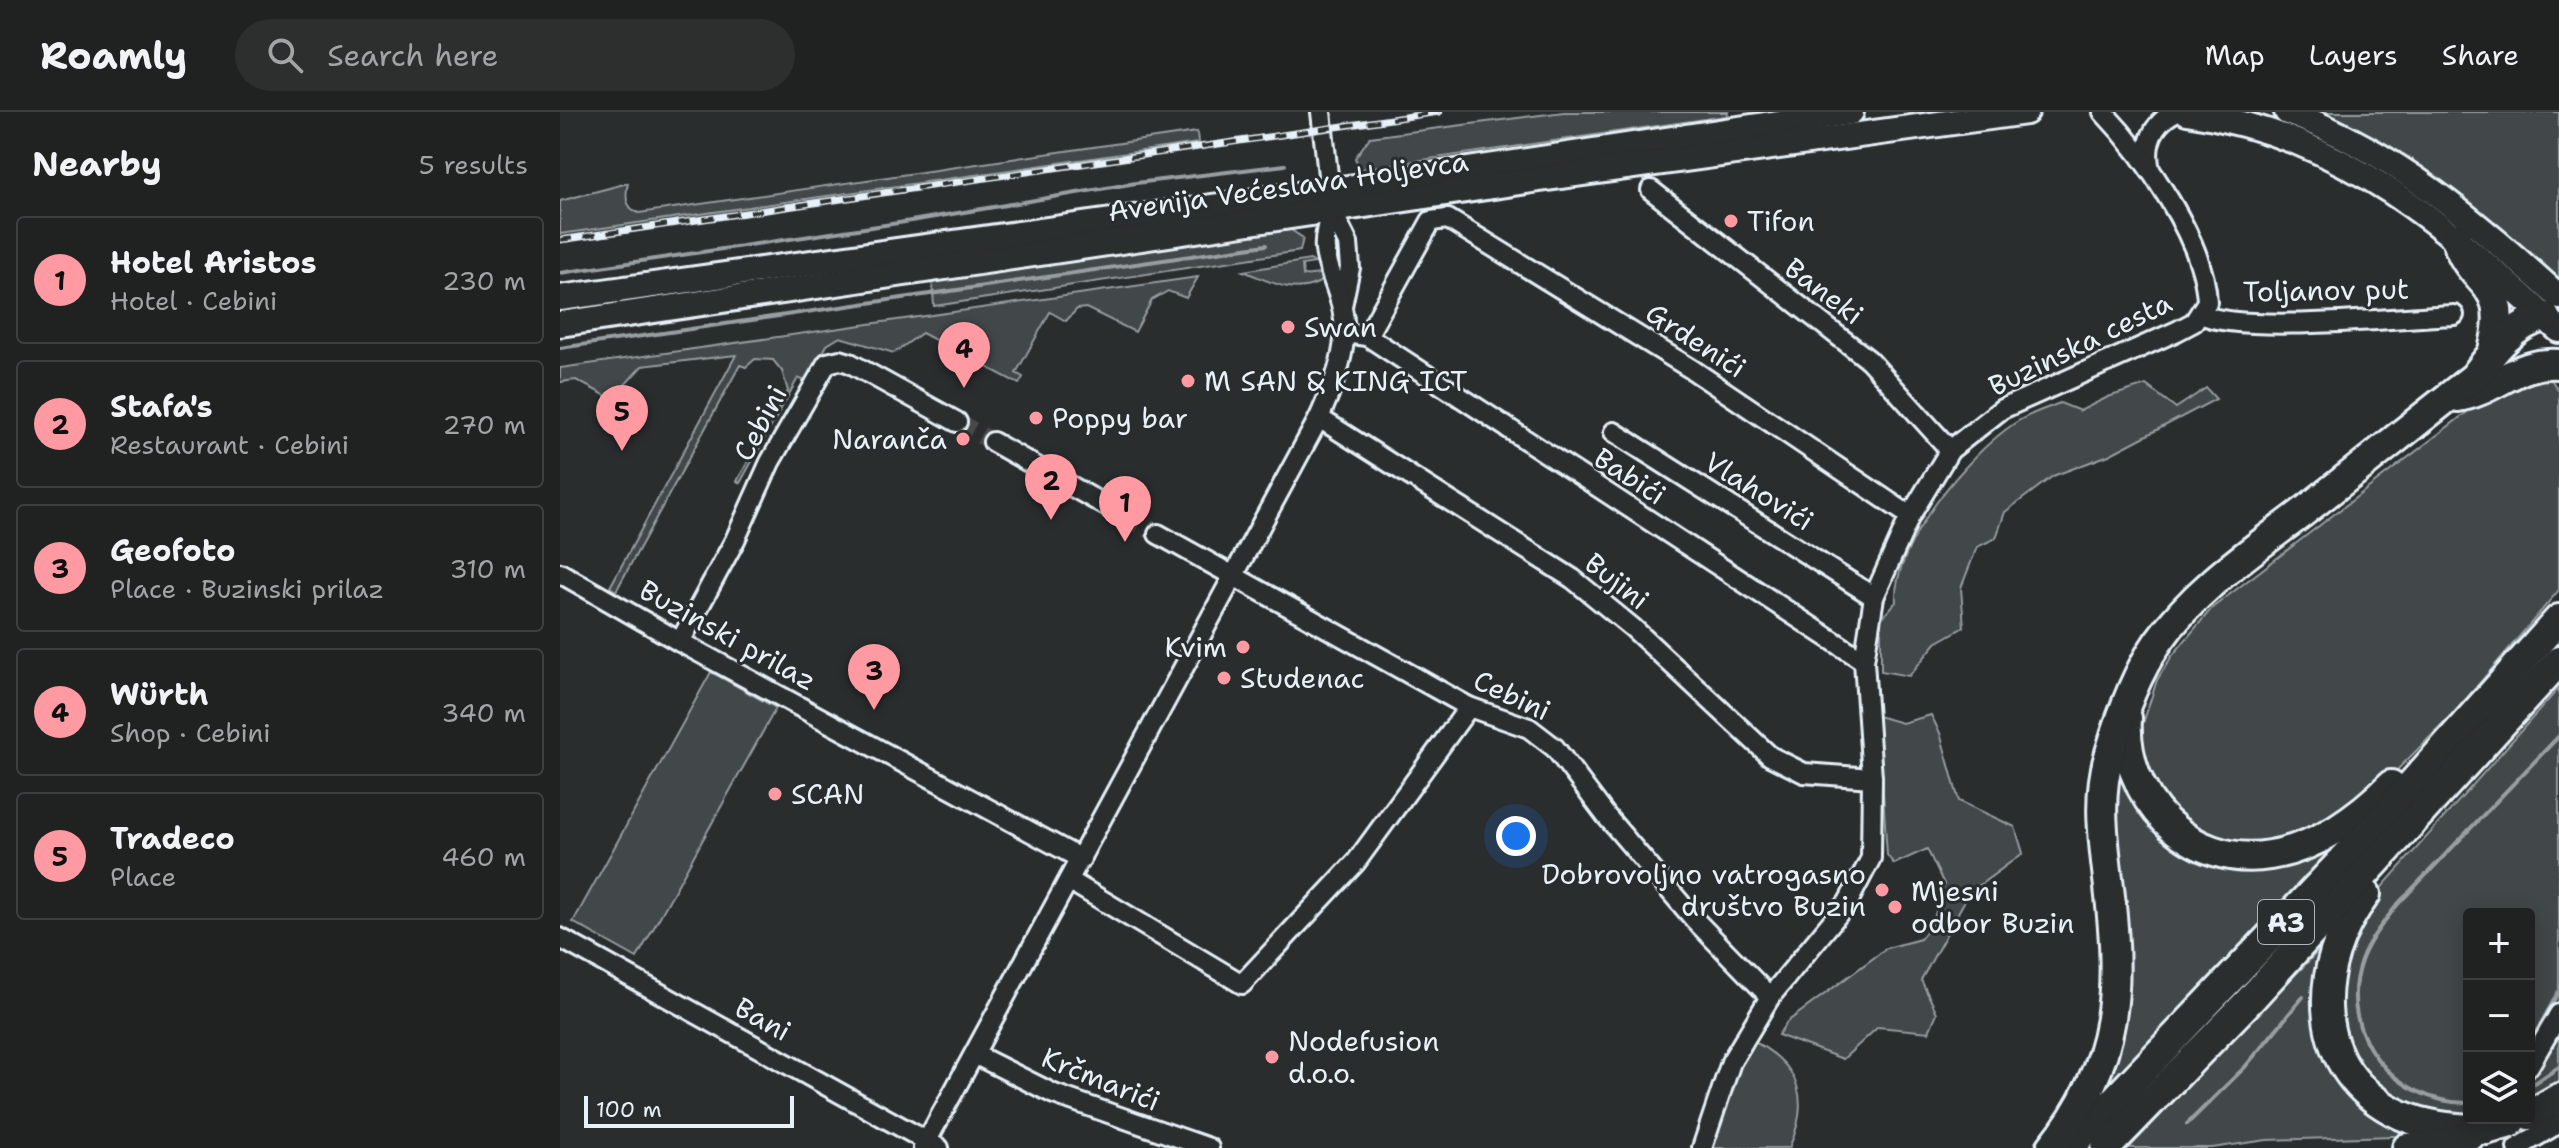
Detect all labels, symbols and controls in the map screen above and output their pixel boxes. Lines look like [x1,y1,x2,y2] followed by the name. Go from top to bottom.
[235,19,795,91] search box
[40,30,187,81] text: Roamly
[263,33,307,77] icon: search
[327,35,499,76] text: Search here
[2205,36,2265,74] text: Map
[2309,36,2398,74] text: Layers
[2442,36,2519,74] text: Share
[32,141,162,187] text: Nearby
[1105,142,1471,230] street label: Avenija Većeslava Holjevca
[419,147,528,182] text: 5 results
[1747,202,1815,240] place label: Tifon
[1722,212,1740,230] marker: Tifon
[110,242,317,283] text: Hotel Aristos
[1777,249,1871,333] street label: Baneki
[54,263,66,298] text: 1
[442,263,526,298] text: 230 m
[2242,270,2410,310] street label: Toljanov put
[110,283,277,318] text: Hotel · Cebini
[1982,283,2178,405] street label: Buzinska cesta
[1639,294,1753,386] street label: Grdenići
[1304,308,1377,346] place label: Swan
[1279,318,1297,336] marker: Swan
[938,322,990,388] pin: 4
[1204,362,1468,400] place label: M SAN & KING ICT
[1179,372,1197,390] marker: M SAN & KING ICT
[724,378,796,468] street label: Cebini
[596,385,648,451] pin: 5
[110,386,212,427] text: Stafa's
[1052,399,1188,437] place label: Poppy bar
[51,407,69,442] text: 2
[443,407,526,442] text: 270 m
[1027,409,1045,427] marker: Poppy bar
[832,420,947,458] place label: Naranča
[110,427,349,462] text: Restaurant · Cebini
[954,430,972,448] marker: Naranča
[1587,439,1673,513] street label: Babići
[1697,443,1821,539] street label: Vlahovići
[1025,454,1077,520] pin: 2
[1099,476,1151,542] pin: 1
[110,530,235,571] text: Geofoto
[1577,544,1657,618] street label: Bujini
[51,551,69,586] text: 3
[450,551,526,586] text: 310 m
[110,571,384,606] text: Place · Buzinski prilaz
[633,571,823,699] street label: Buzinski prilaz
[1164,628,1227,666] place label: Kvim
[1234,638,1252,656] marker: Kvim
[848,644,900,710] pin: 3
[1240,659,1365,697] place label: Studenac
[1467,661,1557,729] street label: Cebini
[1215,669,1233,687] marker: Studenac
[110,674,209,715] text: Würth
[51,695,69,730] text: 4
[441,695,526,730] text: 340 m
[110,715,271,750] text: Shop · Cebini
[791,775,864,813] place label: SCAN
[766,785,784,803] marker: SCAN
[1496,816,1536,856] your location
[110,818,235,859] text: Tradeco
[52,839,68,874] text: 5
[441,839,526,874] text: 460 m
[1541,855,1866,925] place label: Dobrovoljno vatrogasno društvo Buzin
[110,859,176,894] text: Place
[1911,872,2074,942] place label: Mjesni odbor Buzin
[1873,881,1891,899] marker: Dobrovoljno vatrogasno društvo Buzin
[1886,898,1904,916] marker: Mjesni odbor Buzin
[2258,900,2314,944] road number: A3
[2463,908,2535,1124] map controls
[2463,908,2535,980] button: +
[2463,980,2535,1052] button: −
[728,988,798,1050] street label: Bani
[1288,1022,1439,1092] place label: Nodefusion d.o.o.
[1036,1038,1166,1120] street label: Krčmarići
[1263,1048,1281,1066] marker: Nodefusion d.o.o.
[2463,1052,2535,1124] button: layers
[584,1092,794,1128] scale bar
[596,1095,662,1124] text: 100 m

